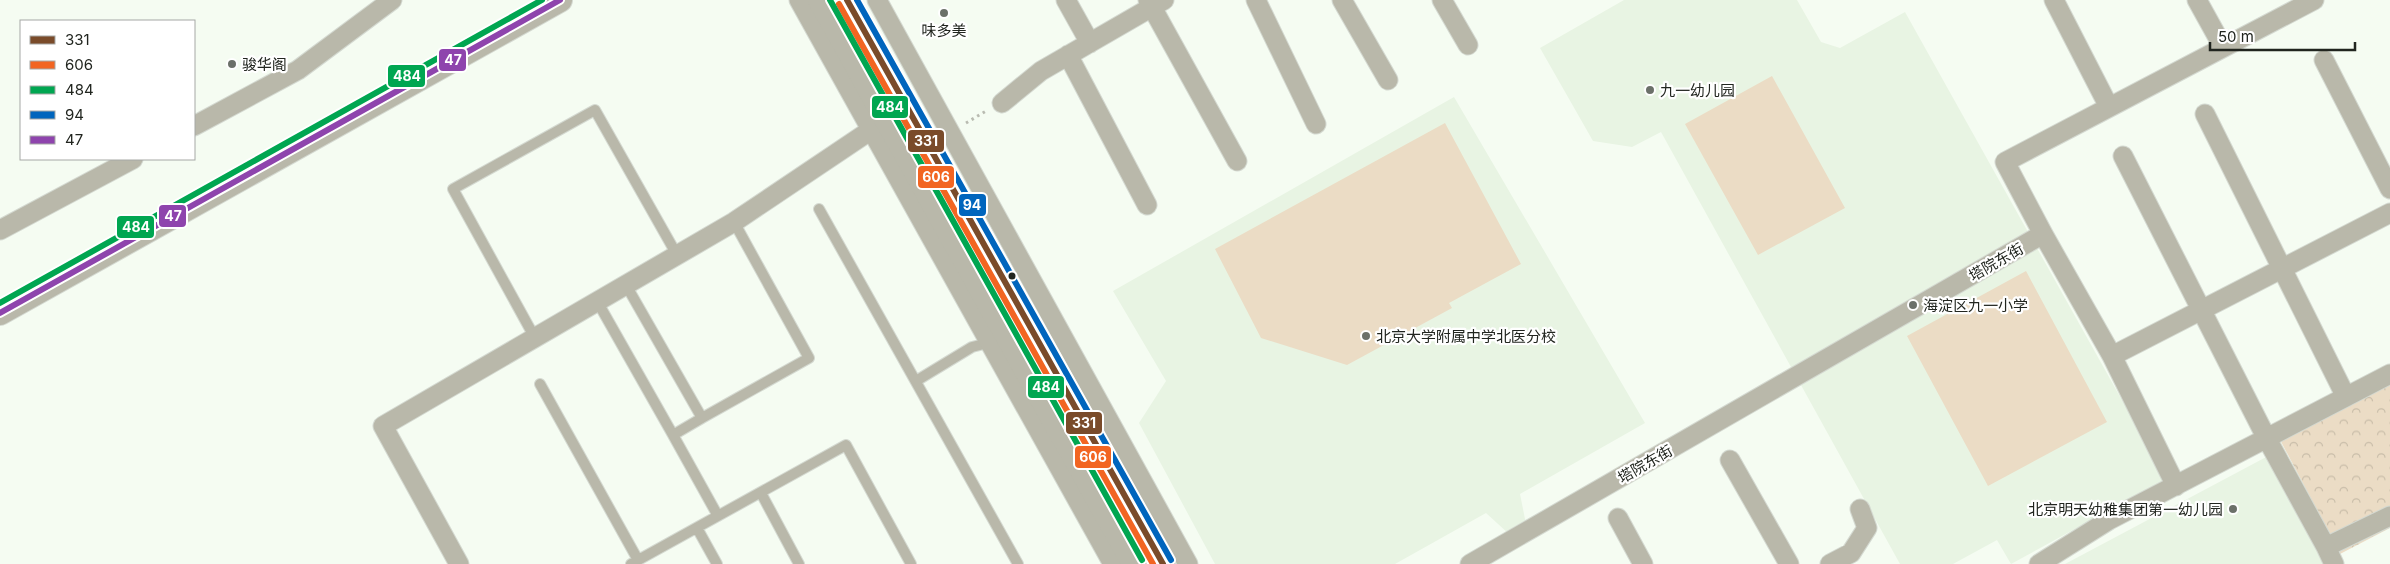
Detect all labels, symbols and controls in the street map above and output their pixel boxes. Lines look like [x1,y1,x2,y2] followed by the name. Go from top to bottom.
[938,7,950,19] marker: 味多美
[20,20,195,160] legend
[2210,20,2355,52] scale bar
[921,21,967,40] place label: 味多美
[2218,27,2254,46] text: 50 m
[65,30,90,49] text: 331
[438,48,467,72] line badge: 47
[444,51,462,68] text: 47
[65,55,93,74] text: 606
[242,55,287,74] place label: 骏华阁
[226,58,238,70] marker: 骏华阁
[387,64,426,88] line badge: 484
[393,67,421,84] text: 484
[65,80,94,99] text: 484
[1660,81,1735,100] place label: 九一幼儿园
[1644,84,1656,96] marker: 九一幼儿园
[871,95,909,119] line badge: 484
[876,98,904,115] text: 484
[65,105,84,124] text: 94
[907,129,945,153] line badge: 331
[65,130,83,149] text: 47
[914,132,938,149] text: 331
[917,165,955,189] line badge: 606
[922,168,950,185] text: 606
[958,193,987,217] line badge: 94
[963,196,981,213] text: 94
[158,204,187,228] line badge: 47
[164,207,182,224] text: 47
[116,215,155,239] line badge: 484
[122,218,150,235] text: 484
[1965,239,2027,285] street label: 塔院东街
[1007,271,1017,281] unlabelled marker
[1923,296,2028,315] place label: 海淀区九一小学
[1907,299,1919,311] marker: 海淀区九一小学
[1376,327,1556,346] place label: 北京大学附属中学北医分校
[1360,330,1372,342] marker: 北京大学附属中学北医分校
[1027,375,1065,399] line badge: 484
[1032,378,1060,395] text: 484
[1065,411,1103,435] line badge: 331
[1072,414,1096,431] text: 331
[1614,441,1676,487] street label: 塔院东街
[1074,445,1112,469] line badge: 606
[1079,448,1107,465] text: 606
[2028,500,2223,519] place label: 北京明天幼稚集团第一幼儿园
[2227,503,2239,515] marker: 北京明天幼稚集团第一幼儿园

